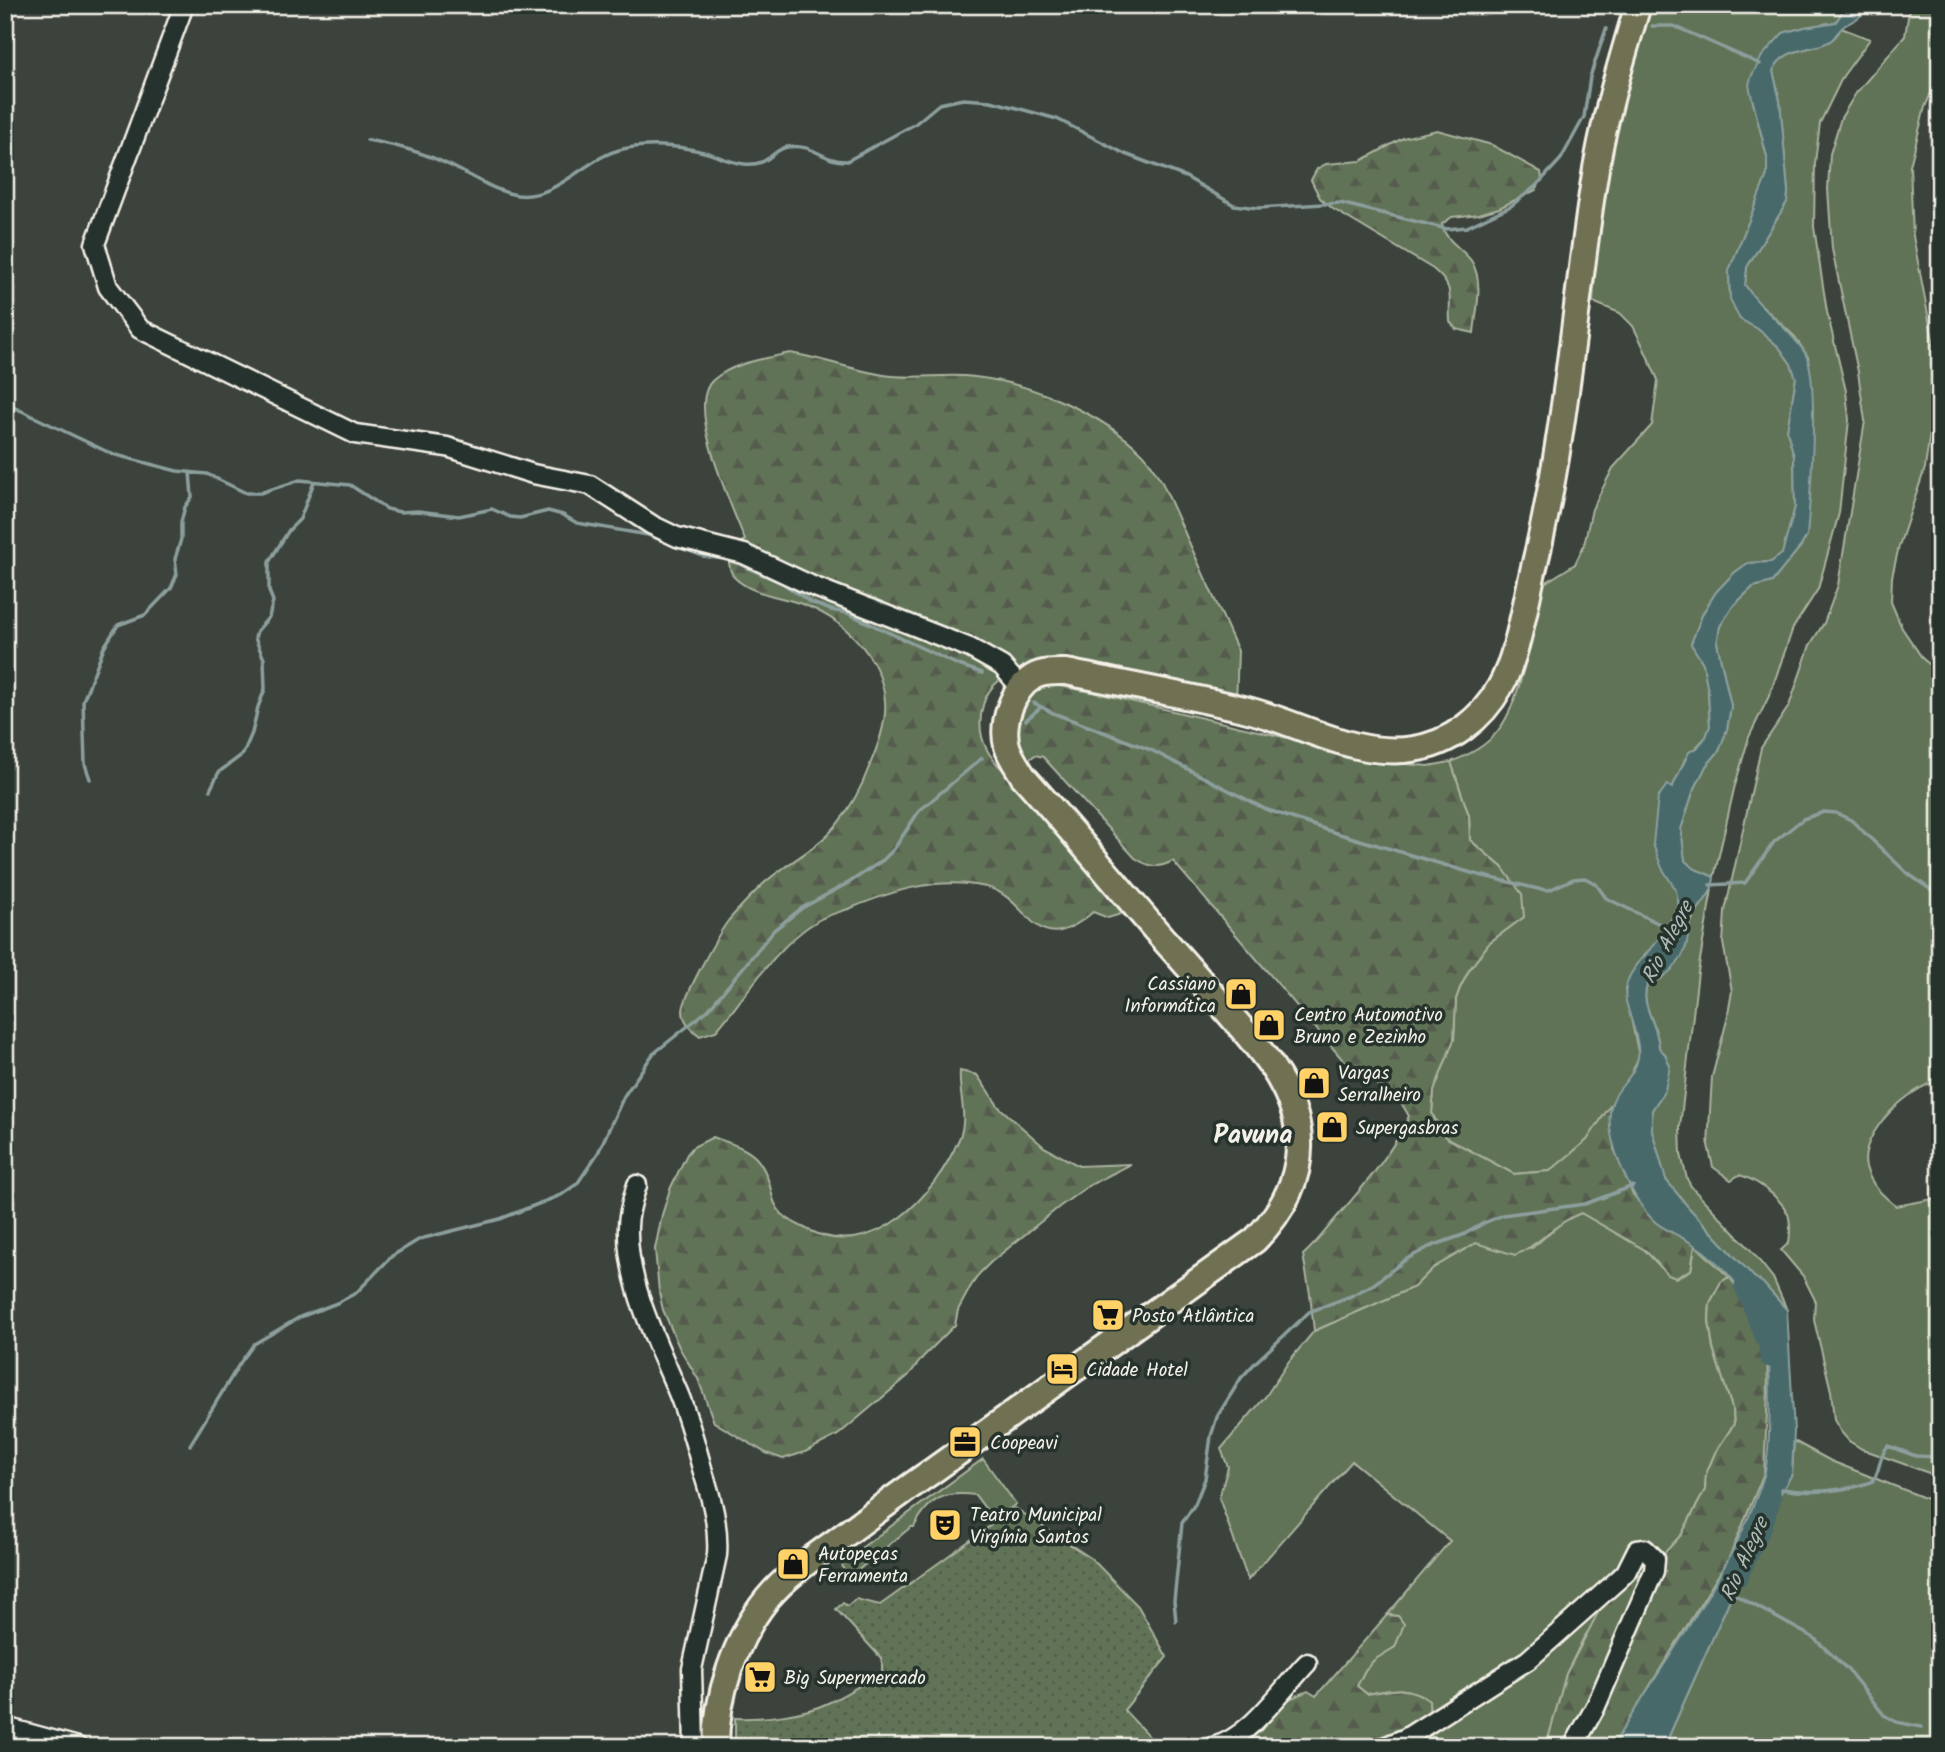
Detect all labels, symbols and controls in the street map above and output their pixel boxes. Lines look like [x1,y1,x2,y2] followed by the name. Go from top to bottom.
[1633,893,1704,990] water label: Rio Alegre
[1125,970,1216,1022] place label: Cassiano Informática
[1222,975,1260,1013] shop icon: Cassiano Informática
[1294,1001,1443,1053] place label: Centro Automotivo Bruno e Zezinho
[1250,1006,1288,1044] shop icon: Centro Automotivo Bruno e Zezinho
[1338,1059,1421,1111] place label: Vargas Serralheiro
[1295,1064,1333,1102] shop icon: Vargas Serralheiro
[1313,1108,1351,1146] shop icon: Supergasbras
[1356,1114,1458,1144] place label: Supergasbras
[1214,1115,1292,1157] district label: Pavuna
[1089,1296,1127,1334] supermarket icon: Posto Atlântica
[1132,1302,1255,1332] place label: Posto Atlântica
[1043,1350,1081,1388] hotel icon: Cidade Hotel
[1086,1356,1188,1386] place label: Cidade Hotel
[946,1423,984,1461] office icon: Coopeavi
[990,1429,1059,1459] place label: Coopeavi
[970,1501,1102,1553] place label: Teatro Municipal Virgínia Santos
[926,1506,964,1544] theatre icon: Teatro Municipal Virgínia Santos
[1712,1510,1780,1607] water label: Rio Alegre
[818,1540,908,1592] place label: Autopeças Ferramenta
[774,1545,812,1583] shop icon: Autopeças Ferramenta
[741,1658,779,1696] supermarket icon: Big Supermercado
[784,1664,926,1694] place label: Big Supermercado

